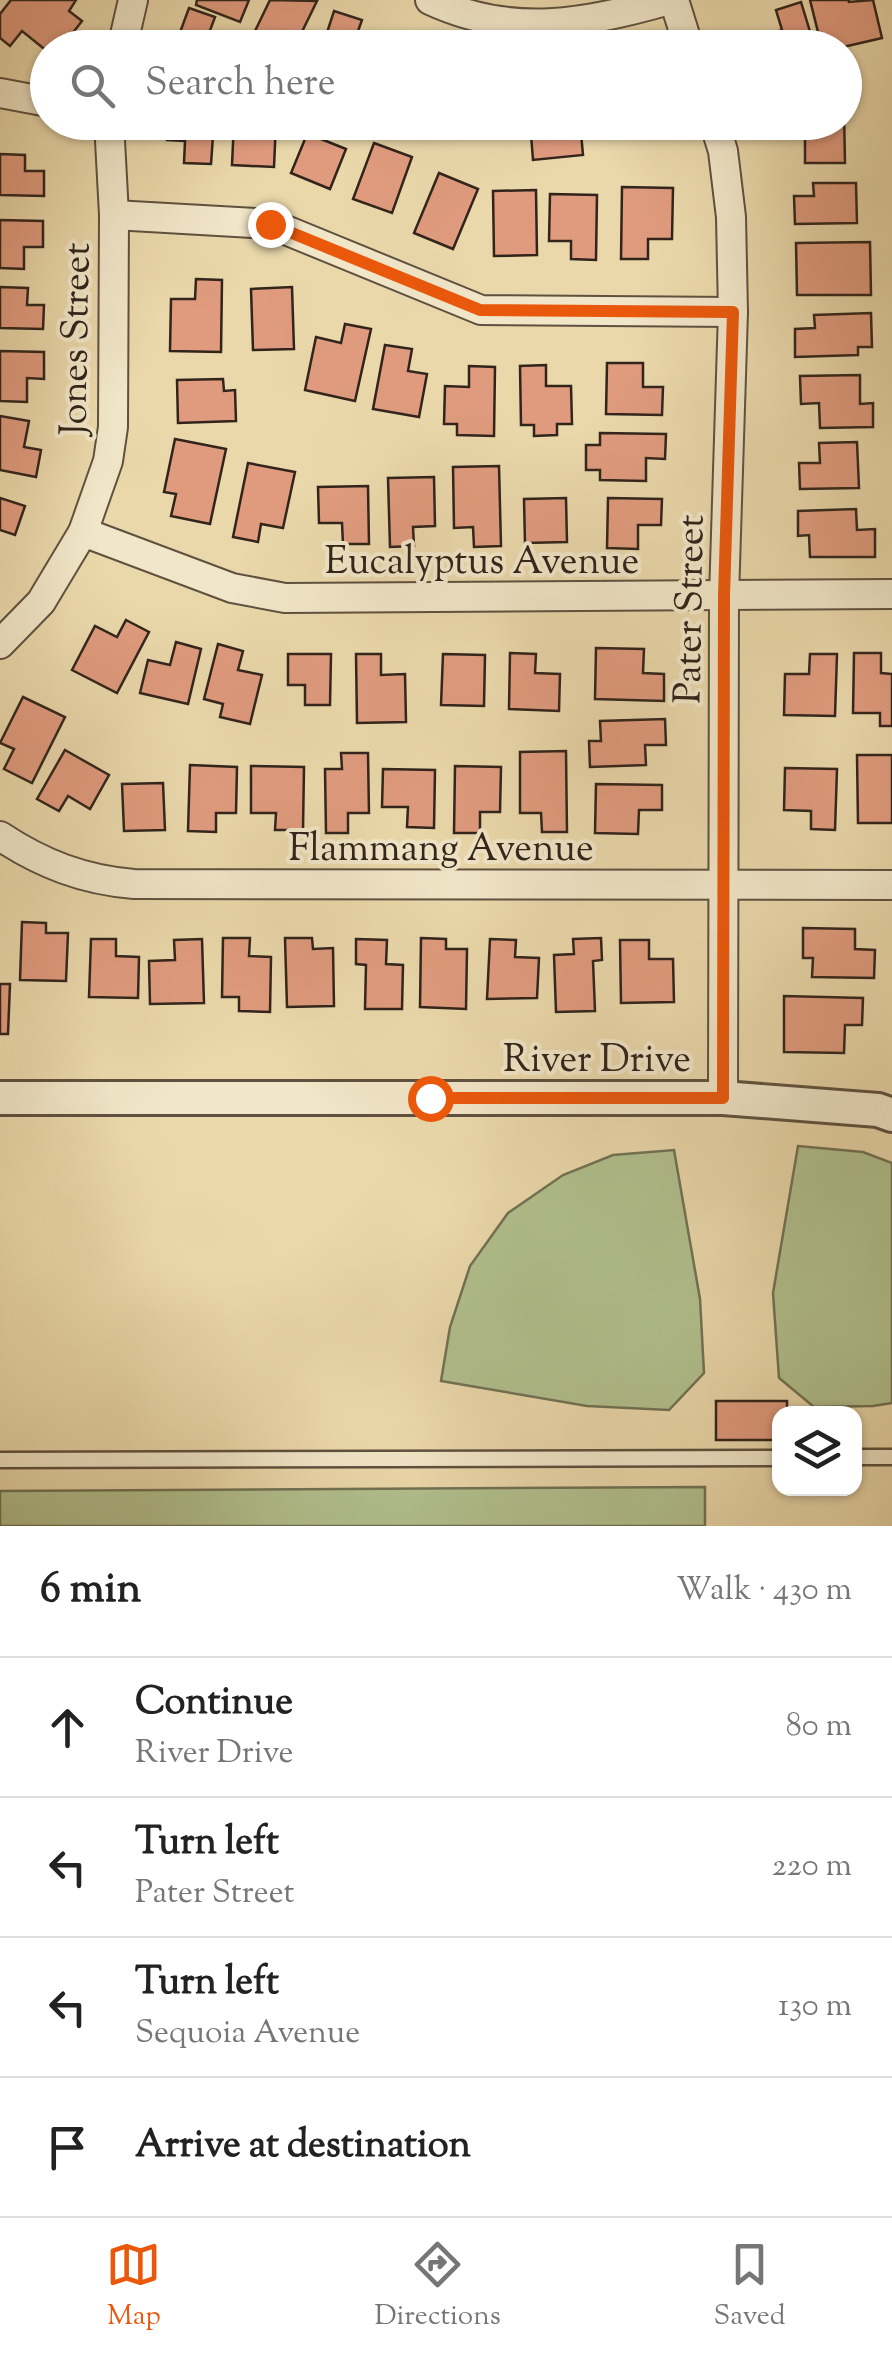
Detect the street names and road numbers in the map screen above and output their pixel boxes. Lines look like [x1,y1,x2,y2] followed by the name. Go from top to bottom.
[49,242,107,438] street label: Jones Street
[663,514,721,704] street label: Pater Street
[325,537,639,591] street label: Eucalyptus Avenue
[288,824,594,878] street label: Flammang Avenue
[503,1035,691,1089] street label: River Drive

